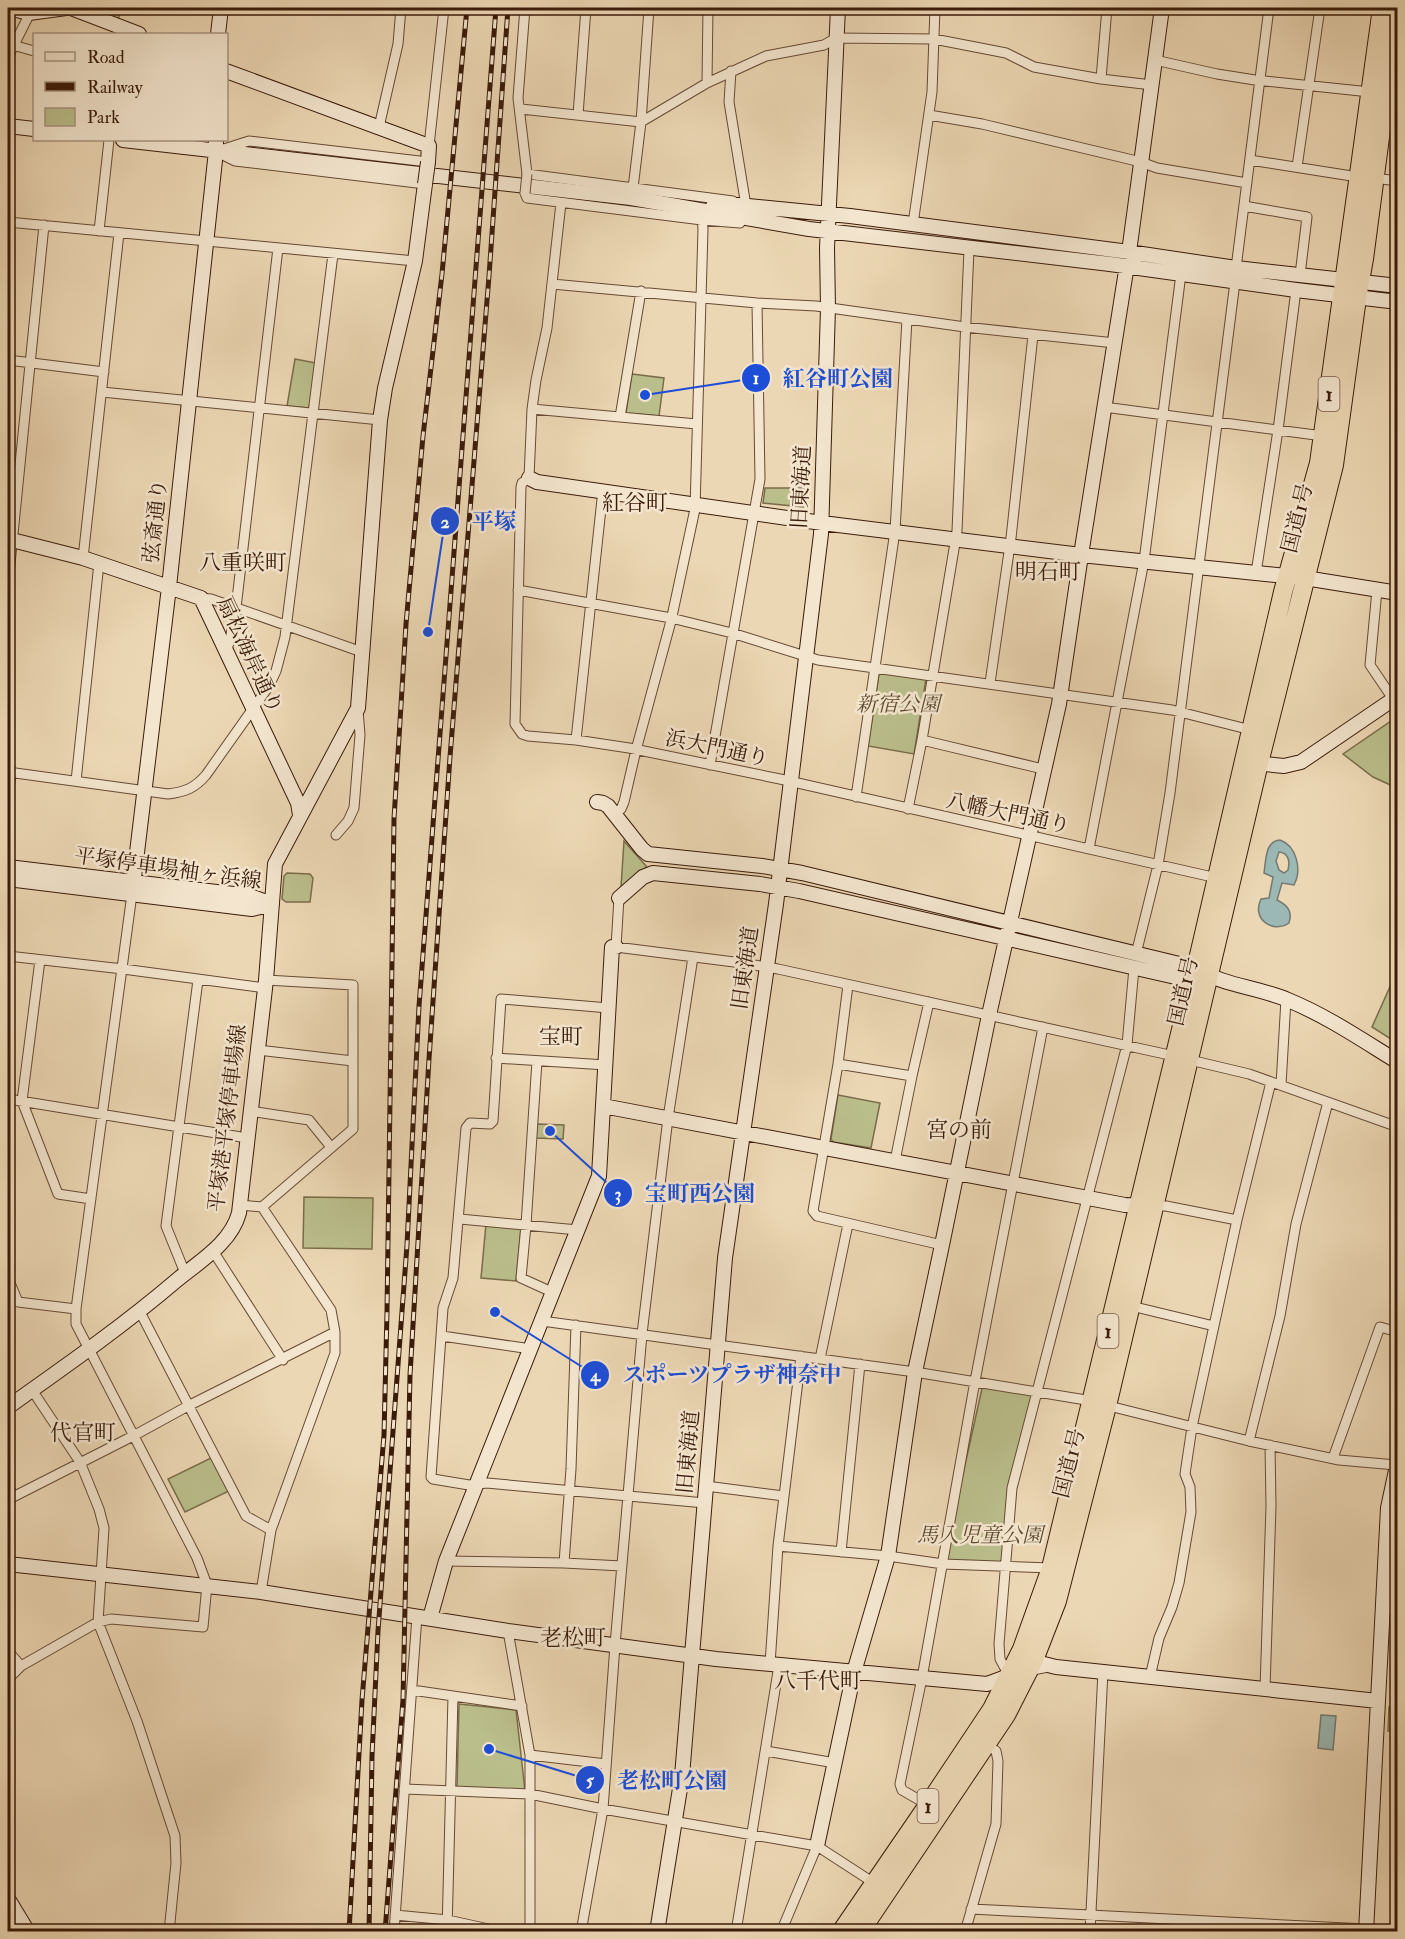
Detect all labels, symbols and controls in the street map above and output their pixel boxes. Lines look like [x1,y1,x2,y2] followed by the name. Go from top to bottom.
[33,33,228,141] legend
[87,46,125,69] text: Road
[87,76,144,99] text: Railway
[87,106,120,129] text: Park
[741,358,905,398] callout: 紅谷町公園
[783,365,893,393] text: 紅谷町公園
[753,367,759,390] text: 1
[1318,377,1340,411] road number: 1
[786,444,817,530] street label: 旧東海道
[138,478,173,564] street label: 弦斎通り
[1276,481,1319,556] street label: 国道1号
[602,489,668,517] district label: 紅谷町
[430,501,528,541] callout: 平塚
[472,508,516,536] text: 平塚
[440,511,450,534] text: 2
[199,549,287,577] district label: 八重咲町
[1015,558,1081,586] district label: 明石町
[211,592,288,718] street label: 扇松海岸通り
[856,691,943,718] park label: 新宿公園
[663,724,771,773] street label: 浜大門通り
[943,787,1072,840] street label: 八幡大門通り
[72,842,263,895] street label: 平塚停車場袖ヶ浜線
[726,925,765,1012] street label: 旧東海道
[1162,954,1205,1028] street label: 国道1号
[203,1023,252,1214] street label: 平塚港平塚停車場線
[539,1023,583,1051] district label: 宝町
[926,1116,992,1144] district label: 宮の前
[603,1173,767,1213] callout: 宝町西公園
[645,1180,755,1208] text: 宝町西公園
[615,1183,622,1206] text: 3
[1098,1314,1118,1348] road number: 1
[580,1355,854,1395] callout: スポーツプラザ神奈中
[622,1361,842,1389] text: スポーツプラザ神奈中
[589,1364,601,1387] text: 4
[671,1409,706,1495] street label: 旧東海道
[50,1419,116,1447] district label: 代官町
[1048,1426,1091,1501] street label: 国道1号
[917,1522,1046,1549] park label: 馬入児童公園
[540,1624,606,1652] district label: 老松町
[774,1667,862,1695] district label: 八千代町
[575,1760,739,1800] callout: 老松町公園
[617,1767,727,1795] text: 老松町公園
[586,1769,595,1792] text: 5
[918,1789,938,1823] road number: 1

